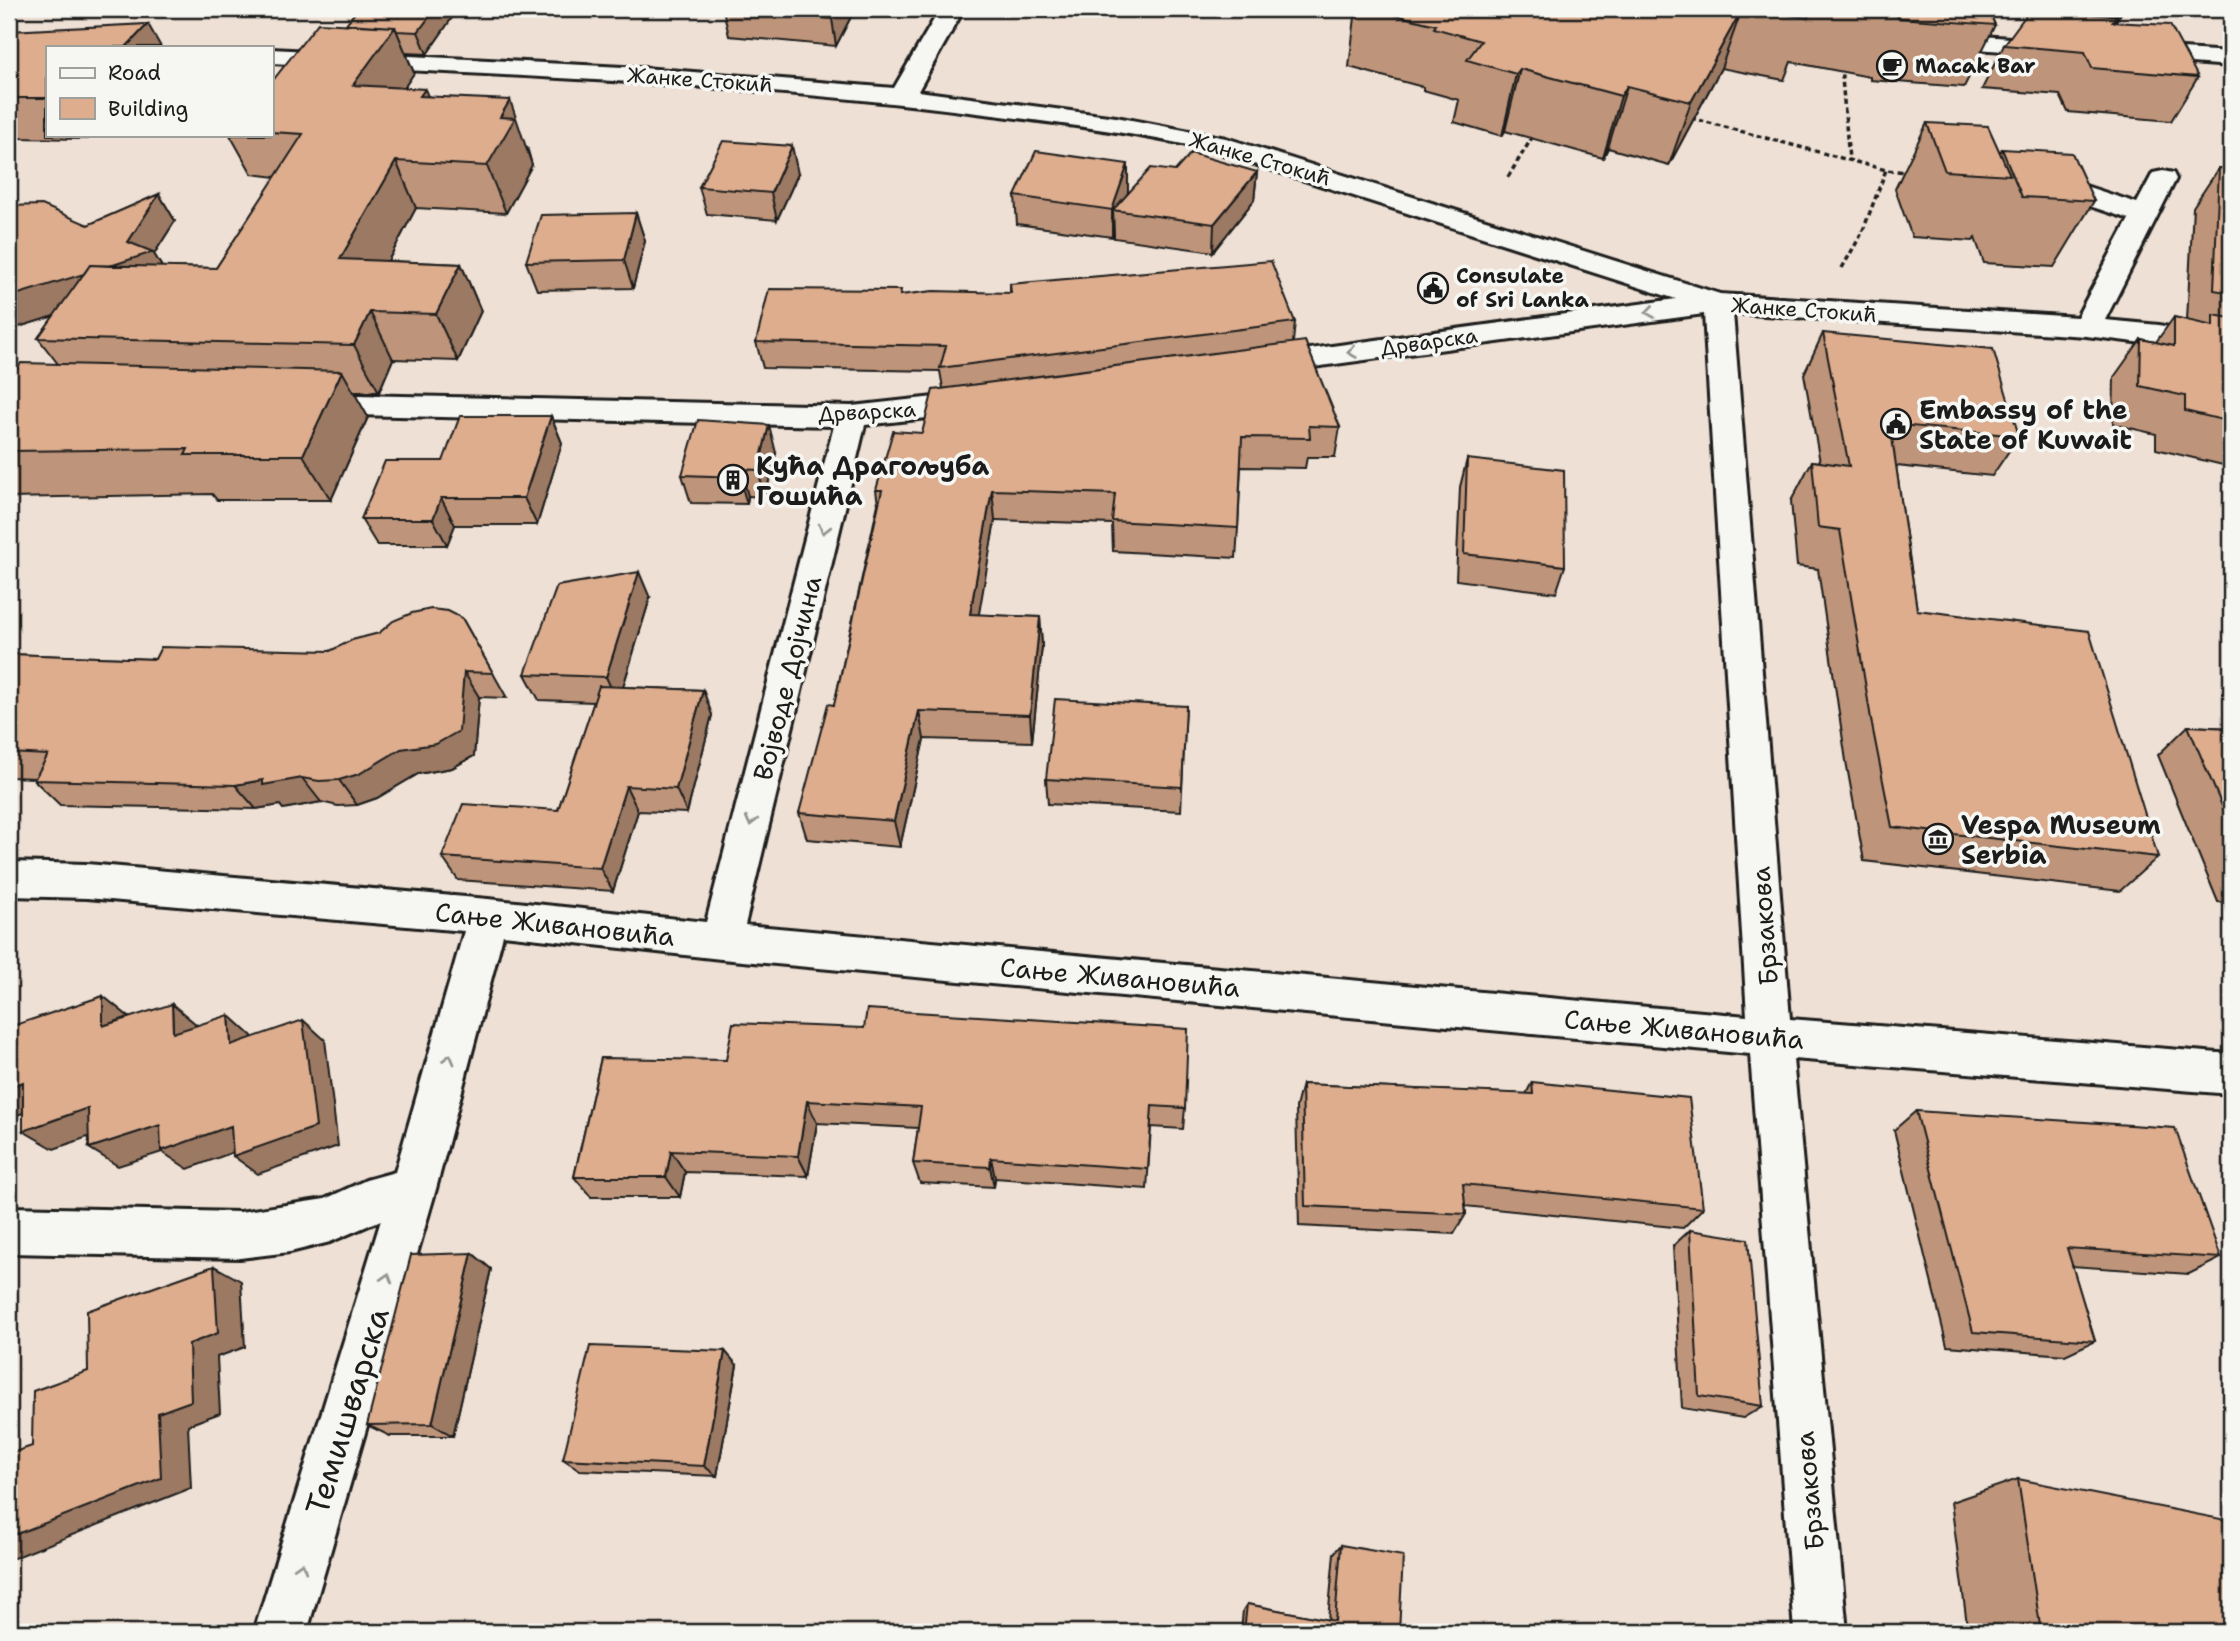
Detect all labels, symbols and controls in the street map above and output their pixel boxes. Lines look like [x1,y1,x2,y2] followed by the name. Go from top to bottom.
[46,46,273,136] legend
[1875,49,1909,83] cafe icon: Macak Bar
[1915,52,2035,80] place label: Macak Bar
[108,59,161,87] text: Road
[626,61,774,99] street label: Жанке Стокић
[108,95,188,123] text: Building
[1186,125,1334,193] street label: Жанке Стокић
[1456,262,1589,314] place label: Consulate of Sri Lanka
[1416,271,1450,305] public building icon: Consulate of Sri Lanka
[1730,291,1878,329] street label: Жанке Стокић
[1644,305,1656,320] one-way arrow
[1379,321,1479,363] street label: Дрварска
[1346,345,1357,360] one-way arrow
[1919,392,2132,457] place label: Embassy of the State of Kuwait
[817,395,917,429] street label: Дрварска
[1879,407,1913,441] public building icon: Embassy of the State of Kuwait
[756,448,989,513] place label: Кућа Драгољуба Гошића
[716,463,750,497] building icon: Кућа Драгољуба Гошића
[818,523,832,535] one-way arrow
[745,572,829,784] street label: Војводе Дојчина
[1961,807,2161,872] place label: Vespa Museum Serbia
[745,815,759,827] one-way arrow
[1921,822,1955,856] museum icon: Vespa Museum Serbia
[1742,865,1786,987] street label: Брзакова
[433,894,677,954] street label: Сање Живановића
[999,949,1241,1005] street label: Сање Живановића
[1563,1001,1805,1057] street label: Сање Живановића
[440,1054,455,1066] one-way arrow
[378,1273,393,1285] one-way arrow
[295,1302,399,1520] street label: Темишварска
[1786,1430,1832,1552] street label: Брзакова
[292,1561,307,1573] one-way arrow

